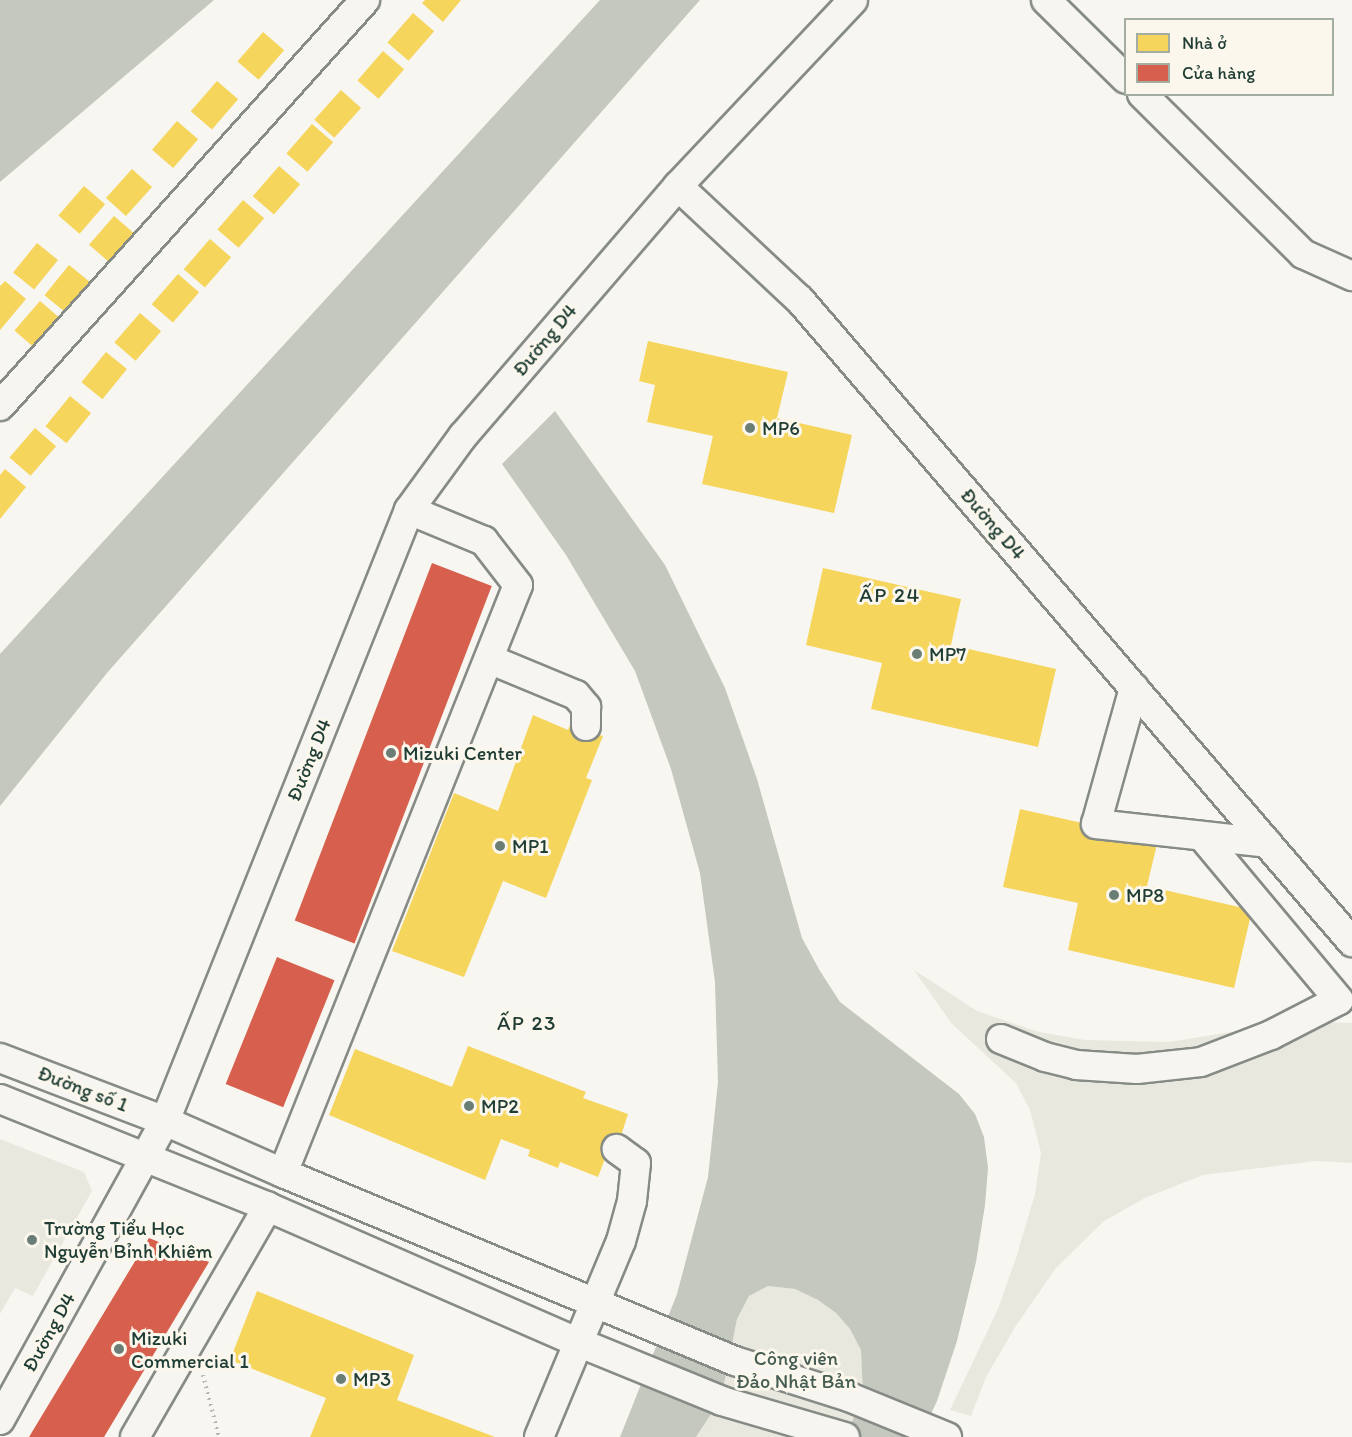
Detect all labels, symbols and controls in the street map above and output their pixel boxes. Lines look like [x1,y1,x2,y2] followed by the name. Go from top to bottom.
[1124,18,1334,96] legend
[1182,32,1227,54] text: Nhà ở
[1182,62,1256,84] text: Cửa hàng
[508,299,582,381] street label: Đường D4
[762,416,800,440] place label: MP6
[743,421,757,435] marker: MP6
[955,483,1031,565] street label: Đường D4
[859,582,921,608] district label: ẤP 24
[929,642,966,666] place label: MP7
[910,647,924,661] marker: MP7
[282,715,336,805] street label: Đường D4
[403,741,522,765] place label: Mizuki Center
[384,746,398,760] marker: Mizuki Center
[512,834,548,858] place label: MP1
[493,839,507,853] marker: MP1
[1126,883,1164,907] place label: MP8
[1107,888,1121,902] marker: MP8
[497,1010,557,1036] district label: ẤP 23
[35,1061,131,1117] street label: Đường số 1
[481,1094,519,1118] place label: MP2
[462,1099,476,1113] marker: MP2
[44,1216,212,1263] place label: Trường Tiểu Học Nguyễn Bỉnh Khiêm
[25,1233,39,1247] marker: Trường Tiểu Học Nguyễn Bỉnh Khiêm
[17,1288,81,1376] street label: Đường D4
[131,1326,249,1373] place label: Mizuki Commercial 1
[112,1342,126,1356] marker: Mizuki Commercial 1
[736,1347,856,1394] park label: Công viên Đảo Nhật Bản
[353,1367,391,1391] place label: MP3
[334,1372,348,1386] marker: MP3

